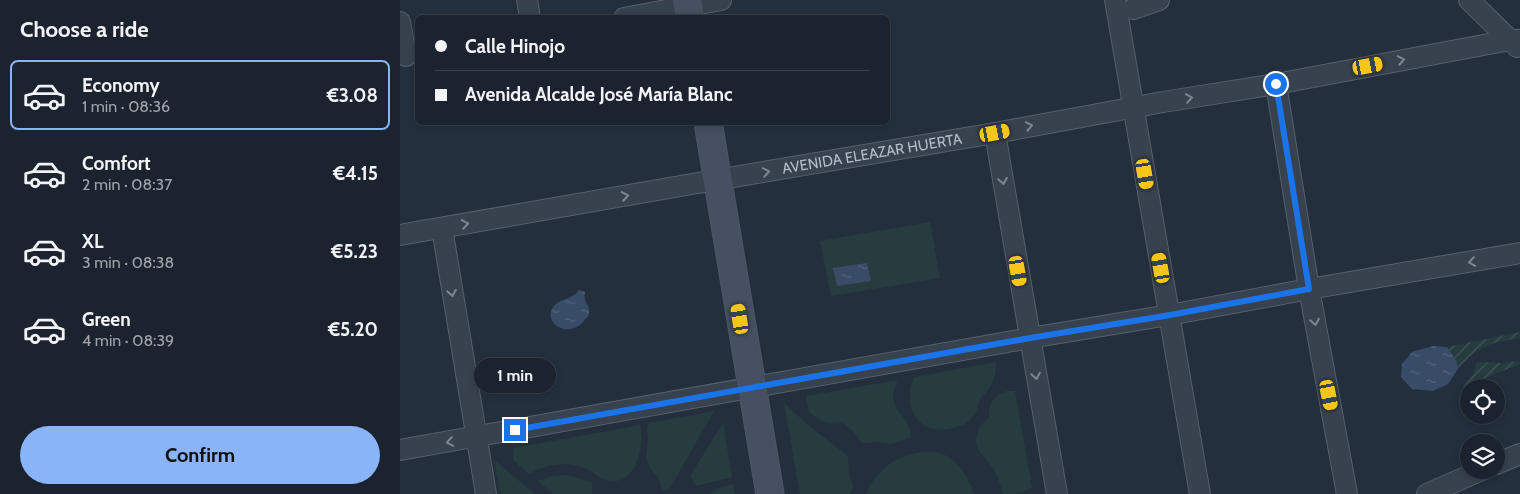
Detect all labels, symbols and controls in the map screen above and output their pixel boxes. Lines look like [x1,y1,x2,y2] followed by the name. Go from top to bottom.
[20,16,149,43] text: Choose a ride
[465,35,565,58] text: Calle Hinojo
[1351,56,1384,76] car
[1397,56,1405,66] one-way arrow
[22,73,67,118] icon: car
[1265,73,1287,95] route start
[82,74,160,97] text: Economy
[465,83,733,106] text: Avenida Alcalde José María Blanc
[327,84,378,107] text: €3.08
[1185,93,1194,103] one-way arrow
[82,97,170,116] text: 1 min · 08:36
[1025,122,1034,132] one-way arrow
[978,123,1011,143] car
[781,130,964,178] street label: AVENIDA ELEAZAR HUERTA
[22,151,67,196] icon: car
[82,152,151,175] text: Comfort
[1135,158,1154,190] car
[333,162,378,185] text: €4.15
[761,167,770,177] one-way arrow
[82,175,172,194] text: 2 min · 08:37
[998,177,1008,185] one-way arrow
[621,191,630,201] one-way arrow
[461,219,470,229] one-way arrow
[22,229,67,274] icon: car
[82,230,103,253] text: XL
[331,240,378,263] text: €5.23
[1151,252,1170,284] car
[82,253,174,272] text: 3 min · 08:38
[1008,255,1027,287] car
[1468,256,1476,266] one-way arrow
[447,289,457,298] one-way arrow
[730,303,749,335] car
[22,307,67,352] icon: car
[82,308,131,331] text: Green
[328,318,378,341] text: €5.20
[1310,318,1320,326] one-way arrow
[82,331,174,350] text: 4 min · 08:39
[474,358,556,392] callout: 1 min
[497,366,533,385] text: 1 min
[1030,371,1040,380] one-way arrow
[1318,379,1339,411] car
[1460,379,1505,479] map controls
[1460,379,1505,424] button: locate
[504,419,526,441] route end
[20,426,380,484] button: Confirm
[1460,434,1505,479] button: layers
[446,436,455,446] one-way arrow

